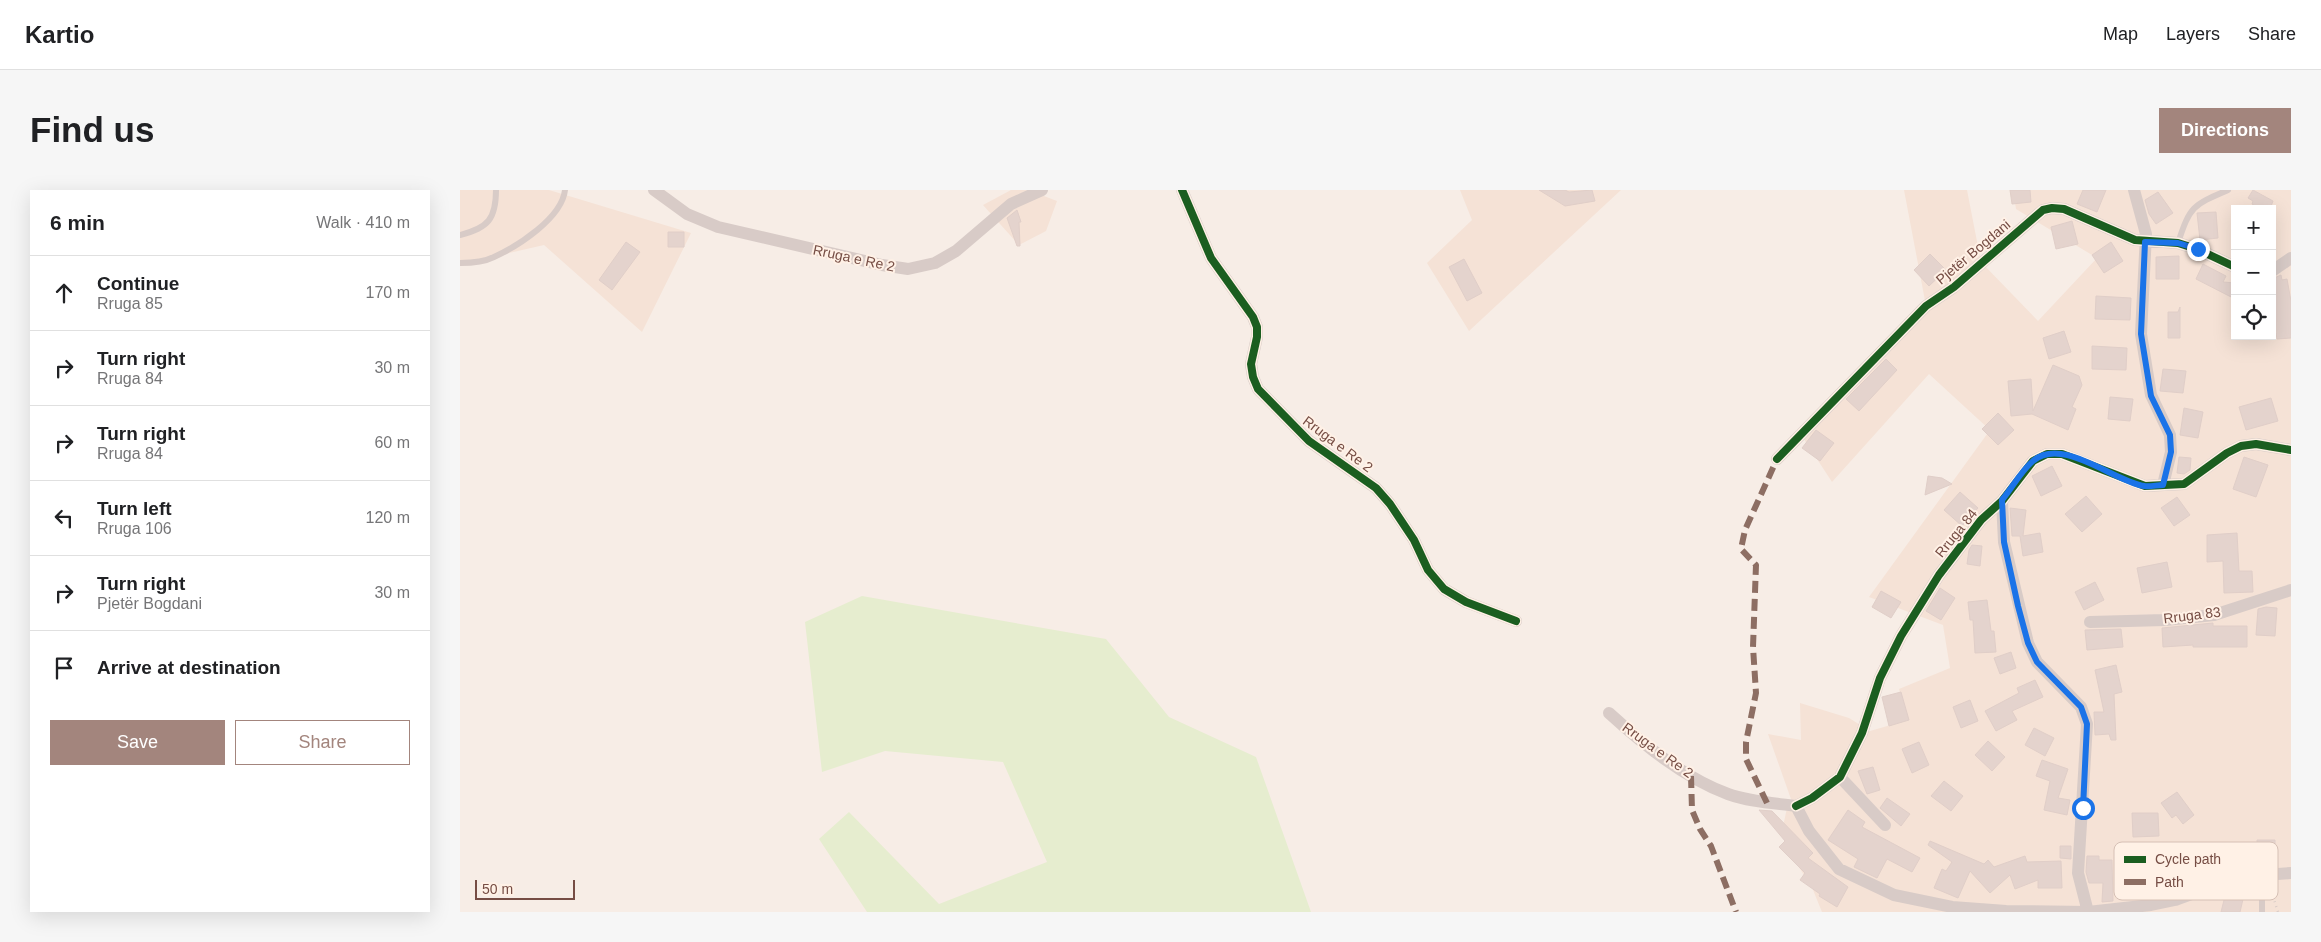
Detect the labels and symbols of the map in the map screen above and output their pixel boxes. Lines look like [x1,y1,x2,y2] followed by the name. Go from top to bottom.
[1933,216,2013,288] street label: Pjetër Bogdani
[2187,238,2210,261] route end
[812,242,897,275] street label: Rruga e Re 2
[1300,413,1376,476] street label: Rruga e Re 2
[1932,505,1980,560] street label: Rruga 84
[2162,604,2222,626] street label: Rruga 83
[1620,719,1697,781] street label: Rruga e Re 2
[2072,797,2095,820] route start
[2114,842,2278,900] legend
[2155,851,2221,867] text: Cycle path
[2155,874,2184,890] text: Path
[475,877,575,900] scale bar

